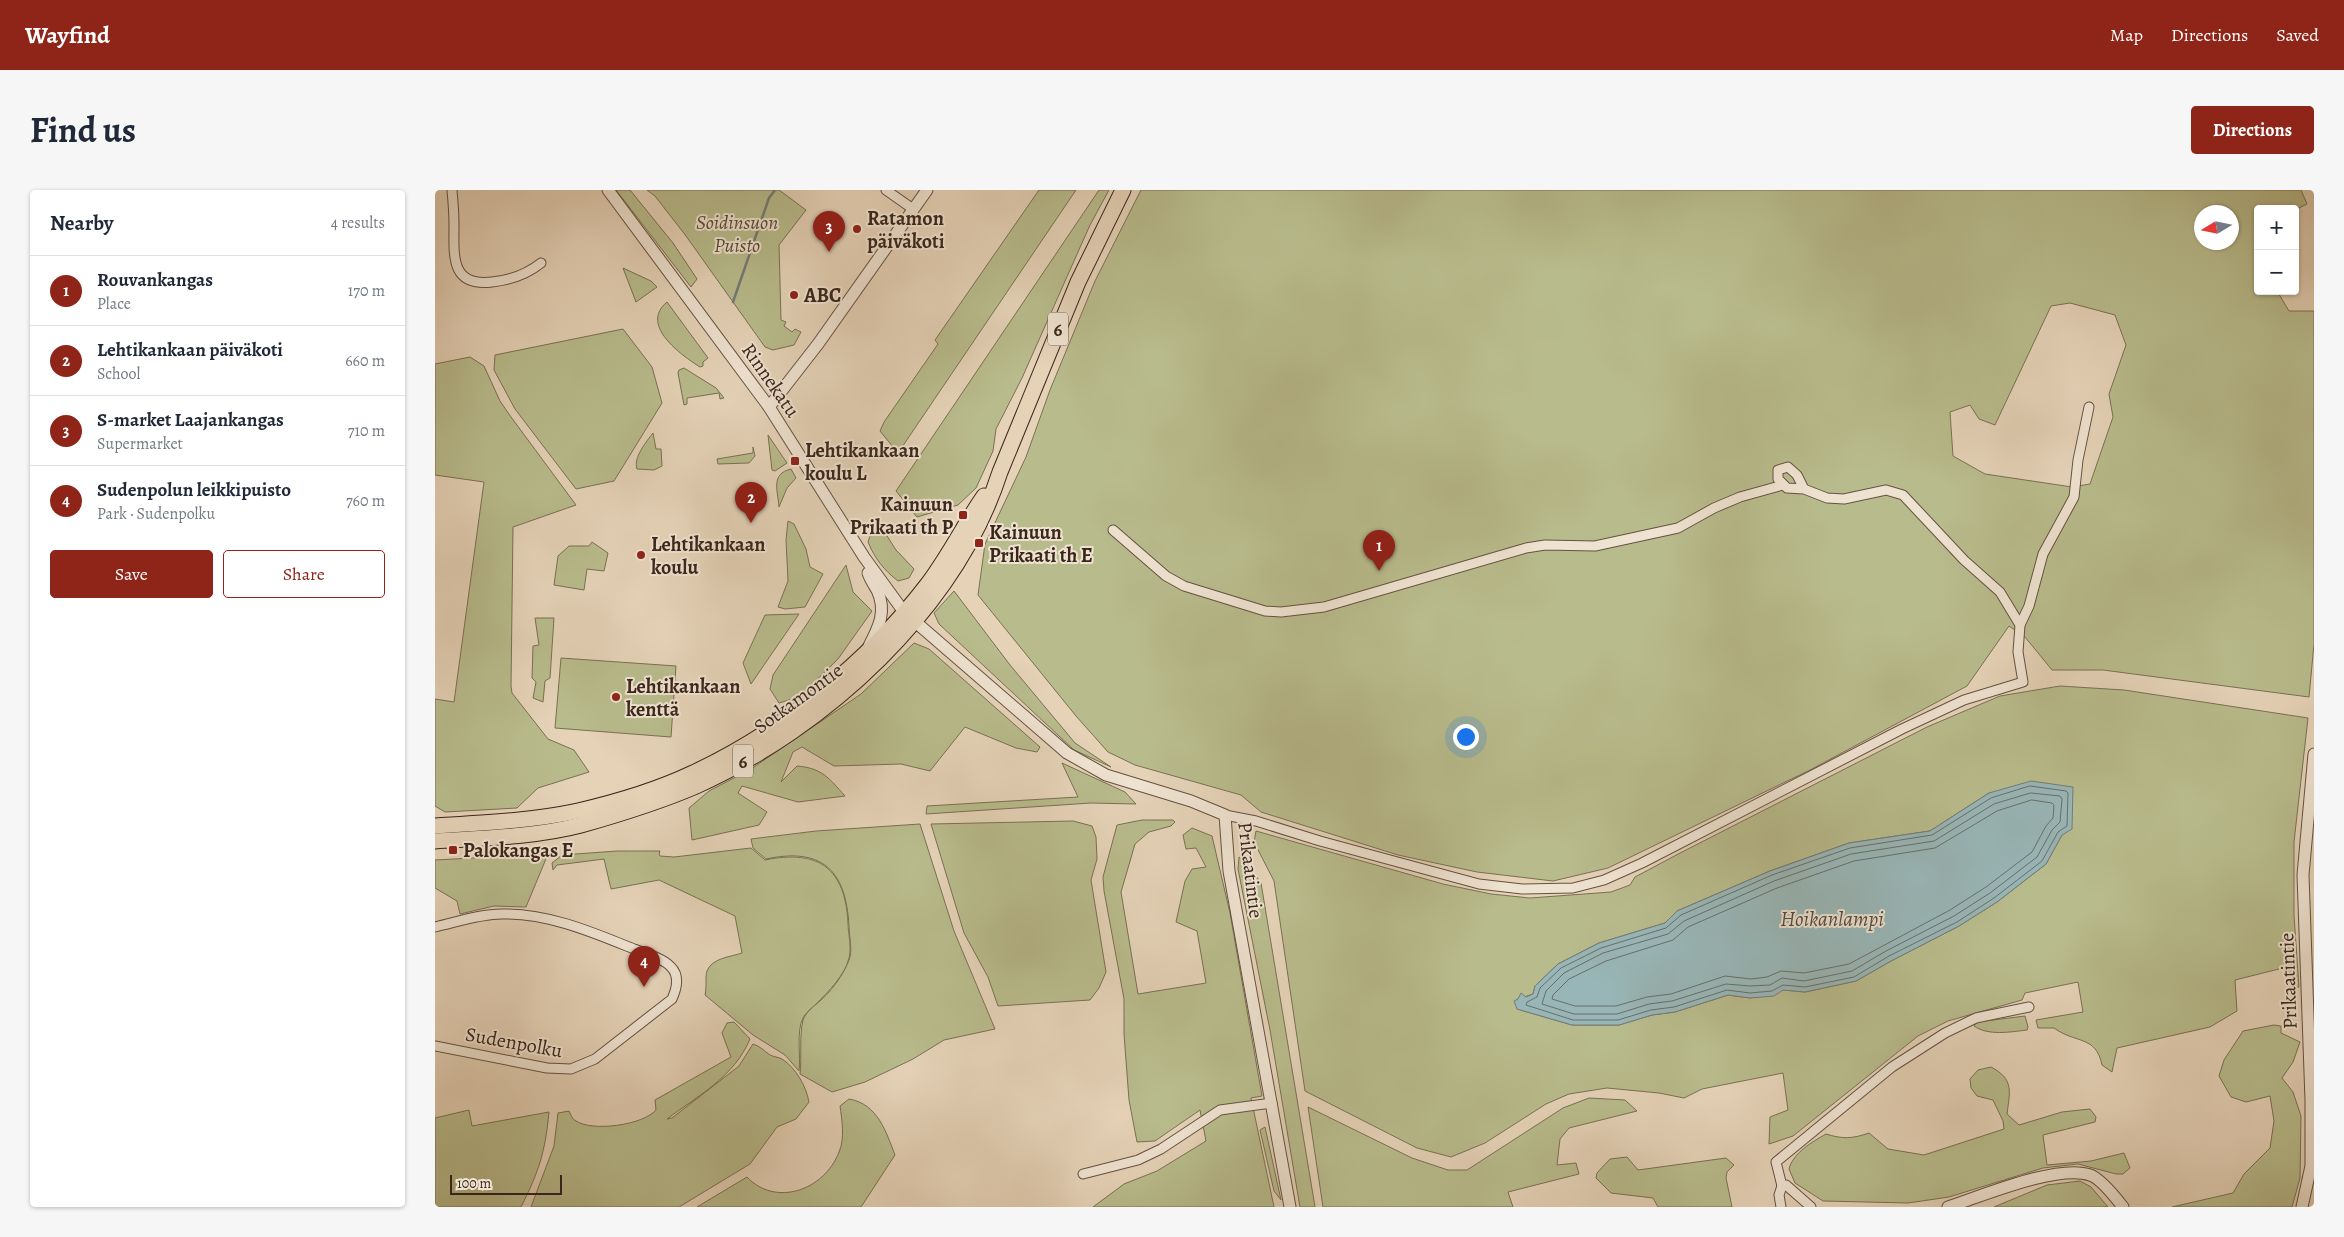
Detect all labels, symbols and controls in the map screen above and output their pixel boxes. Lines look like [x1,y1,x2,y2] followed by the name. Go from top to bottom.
[25,19,110,51] text: Wayfind
[2110,23,2143,47] text: Map
[2171,23,2248,47] text: Directions
[2276,23,2319,47] text: Saved
[30,106,136,154] text: Find us
[2191,106,2314,154] button: Directions
[867,205,945,255] place label: Ratamon päiväkoti
[2194,205,2239,250] north arrow
[2254,205,2299,295] map controls
[2254,205,2299,250] button: +
[50,209,113,237] text: Nearby
[696,209,778,259] park label: Soidinsuon Puisto
[813,211,845,252] pin: 3
[331,212,385,234] text: 4 results
[851,223,863,235] marker: Ratamon päiväkoti
[2254,250,2299,295] button: −
[97,267,213,293] text: Rouvankangas
[63,280,69,302] text: 1
[348,280,385,302] text: 170 m
[803,282,841,309] place label: ABC
[788,289,800,301] marker: ABC
[97,293,131,315] text: Place
[1048,312,1068,346] road number: 6
[97,337,283,363] text: Lehtikankaan päiväkoti
[735,338,806,423] street label: Rinnekatu
[62,350,70,372] text: 2
[345,350,385,372] text: 660 m
[97,363,140,385] text: School
[97,407,284,433] text: S-market Laajankangas
[63,420,69,442] text: 3
[348,420,385,442] text: 710 m
[97,433,183,455] text: Supermarket
[805,437,920,487] place label: Lehtikankaan koulu L
[789,455,801,467] marker: Lehtikankaan koulu L
[97,477,291,503] text: Sudenpolun leikkipuisto
[735,482,767,523] pin: 2
[62,490,70,512] text: 4
[346,490,385,512] text: 760 m
[850,491,953,541] place label: Kainuun Prikaati th P
[97,503,215,525] text: Park · Sudenpolku
[957,509,969,521] marker: Kainuun Prikaati th P
[989,519,1093,569] place label: Kainuun Prikaati th E
[1363,530,1395,571] pin: 1
[651,531,766,581] place label: Lehtikankaan koulu
[973,537,985,549] marker: Kainuun Prikaati th E
[635,549,647,561] marker: Lehtikankaan koulu
[50,550,213,598] button: Save
[223,550,385,598] button: Share
[748,657,848,740] street label: Sotkamontie
[626,673,741,723] place label: Lehtikankaan kenttä
[610,691,622,703] marker: Lehtikankaan kenttä
[1453,724,1479,750] your location
[733,744,753,778] road number: 6
[1231,820,1270,920] street label: Prikaatintie
[463,837,574,864] place label: Palokangas E
[447,844,459,856] marker: Palokangas E
[1780,905,1884,933] water label: Hoikanlampi
[2273,932,2304,1030] street label: Prikaatintie
[628,946,660,987] pin: 4
[463,1021,565,1064] street label: Sudenpolku
[450,1172,563,1195] scale bar
[457,1174,491,1193] text: 100 m

